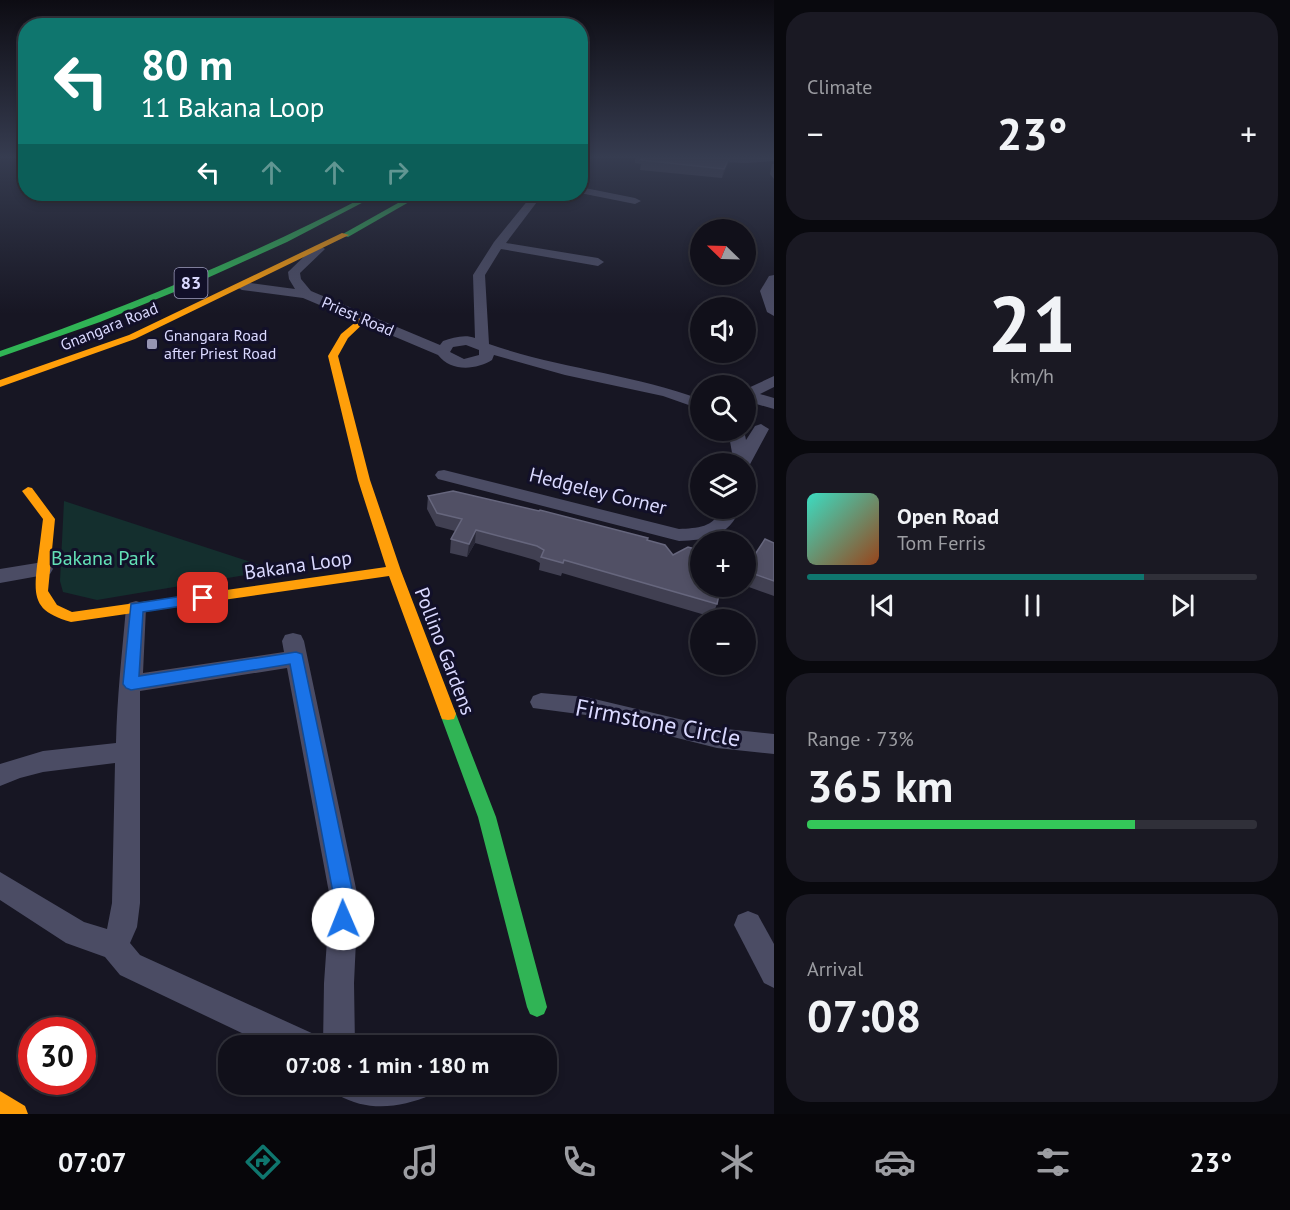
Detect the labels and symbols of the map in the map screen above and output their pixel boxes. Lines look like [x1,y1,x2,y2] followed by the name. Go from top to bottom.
[690,219,756,285] north arrow
[174,268,207,298] road number: 83
[319,292,397,340] street label: Priest Road
[57,297,161,355] street label: Gnangara Road
[164,325,276,363] place label: Gnangara Road after Priest Road
[145,337,159,351] marker: Gnangara Road after Priest Road
[526,461,670,521] street label: Hedgeley Corner
[51,545,155,571] park label: Bakana Park
[242,545,354,585] street label: Bakana Loop
[177,572,228,623] pin
[409,584,481,718] street label: Pollino Gardens
[573,691,743,754] street label: Firmstone Circle
[311,887,375,951] position arrow
[18,1017,96,1095] speed limit sign: 30

